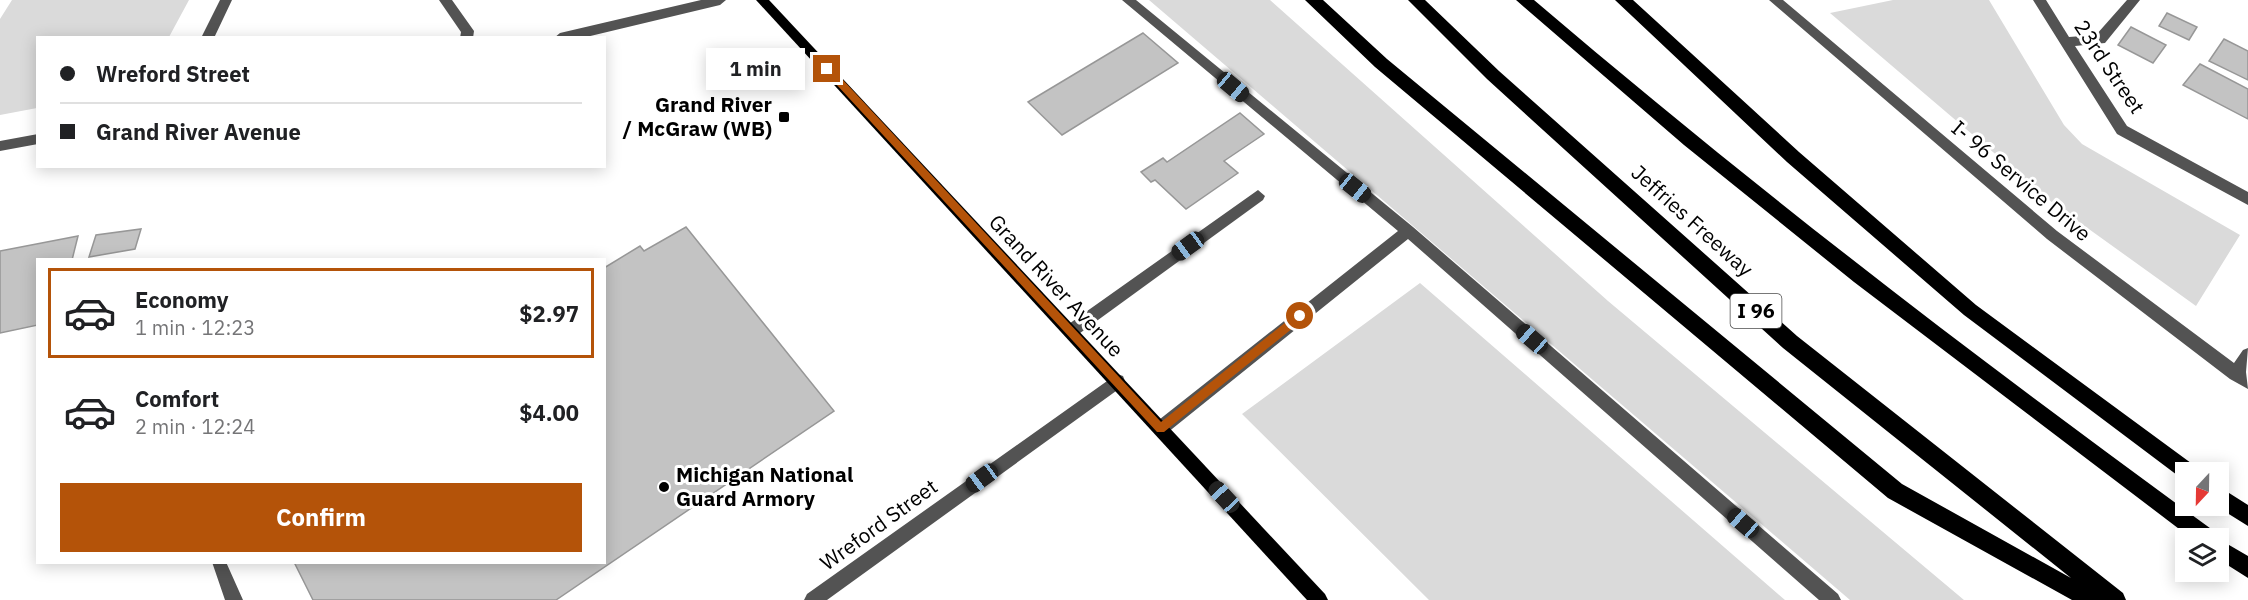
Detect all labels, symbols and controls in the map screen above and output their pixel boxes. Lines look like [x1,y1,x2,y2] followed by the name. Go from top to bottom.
[2068,14,2152,119] street label: 23rd Street
[707,48,806,90] callout: 1 min
[729,55,782,82] text: 1 min
[813,55,840,82] route end
[96,59,250,88] text: Wreford Street
[1213,69,1253,105] car
[623,90,773,142] place label: Grand River / McGraw (WB)
[777,110,791,124] marker: Grand River / McGraw (WB)
[1946,114,2097,247] street label: I- 96 Service Drive
[96,117,301,146] text: Grand River Avenue
[1626,158,1760,283] street label: Jeffries Freeway
[1335,170,1375,206] car
[983,208,1130,363] street label: Grand River Avenue
[1168,228,1208,264] car
[135,285,229,314] text: Economy
[63,286,117,340] icon: car
[1730,294,1782,328] road number: I 96
[519,299,579,328] text: $2.97
[1286,302,1313,329] route start
[135,314,255,341] text: 1 min · 12:23
[1513,320,1551,358] car
[135,384,219,413] text: Comfort
[63,385,117,439] icon: car
[519,398,579,427] text: $4.00
[135,413,255,440] text: 2 min · 12:24
[676,460,853,512] place label: Michigan National Guard Armory
[962,460,1002,496] car
[2175,462,2229,516] north arrow
[2175,462,2229,582] map controls
[814,472,943,576] street label: Wreford Street
[1205,478,1243,516] car
[657,480,671,494] marker: Michigan National Guard Armory
[60,483,582,552] button: Confirm
[1724,504,1762,542] car
[2175,528,2229,582] button: layers

